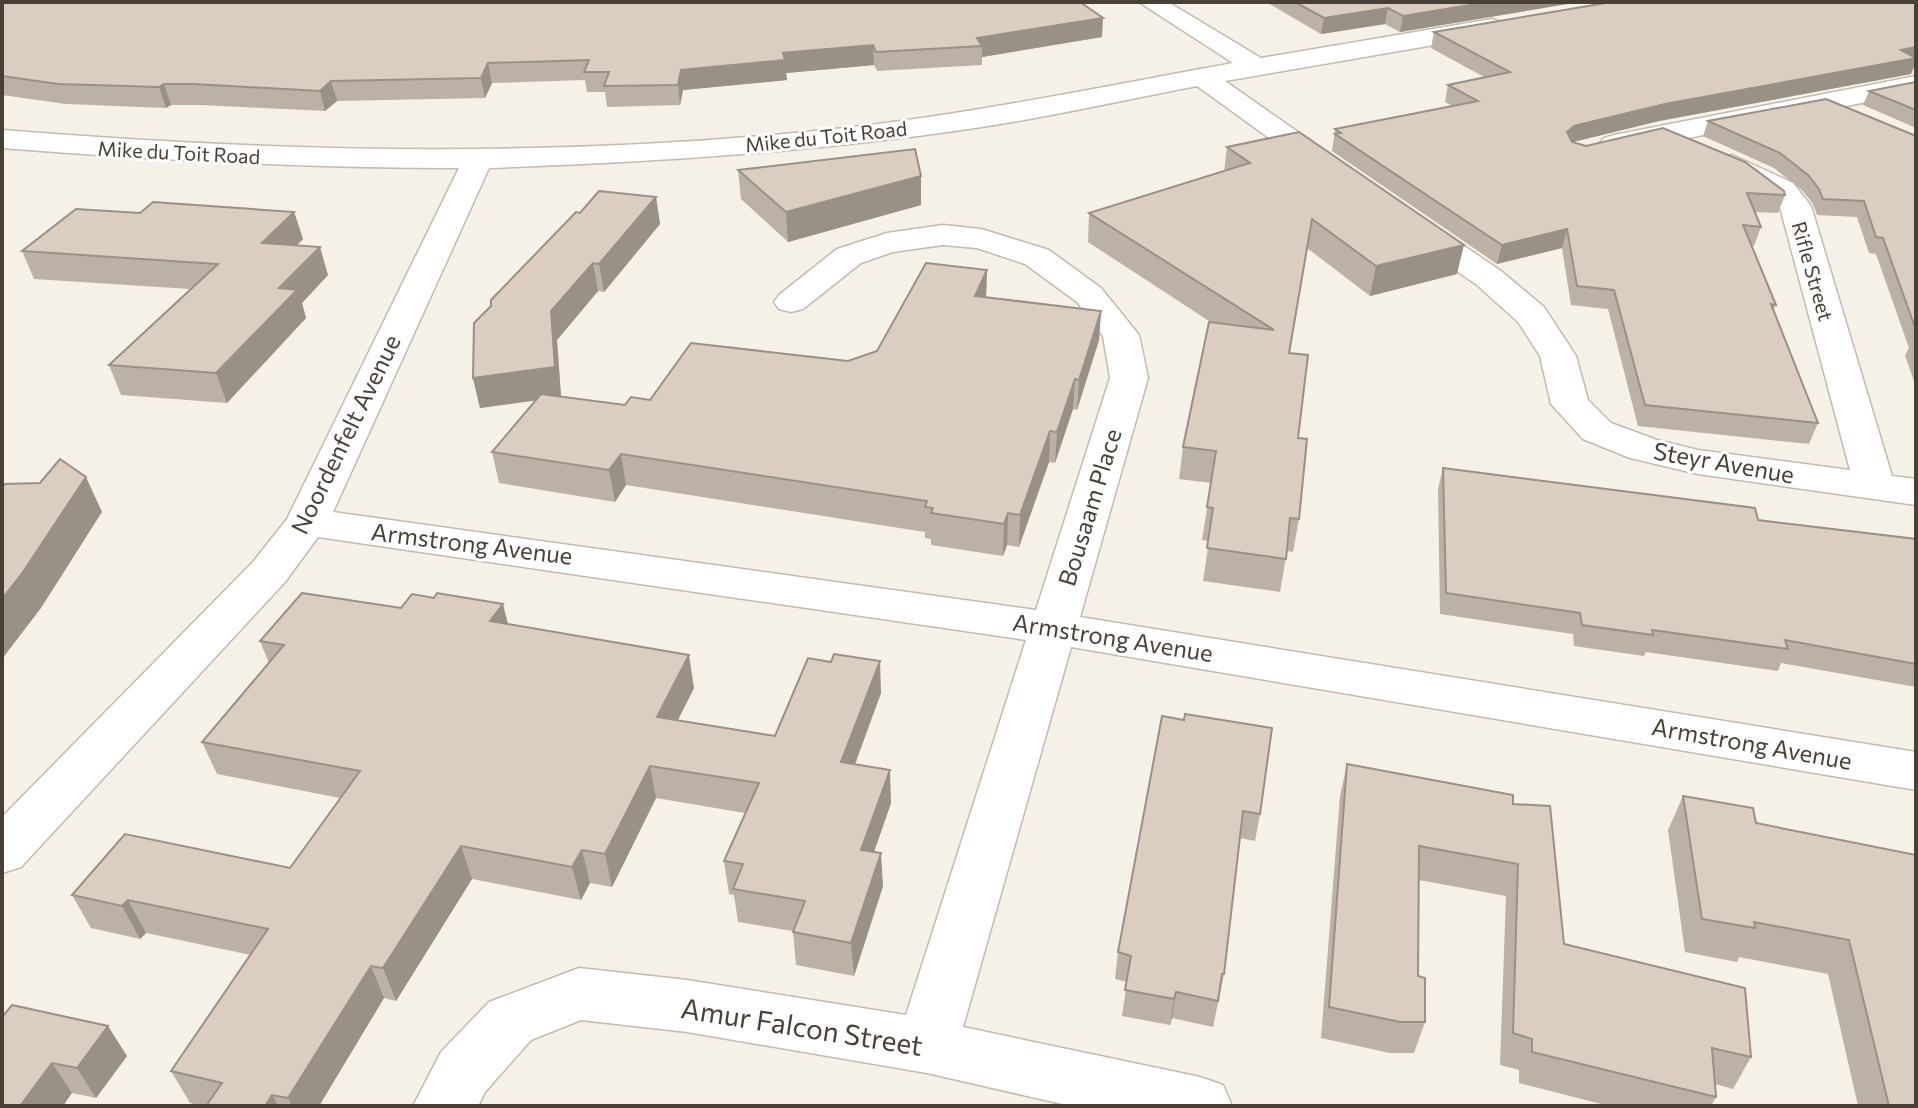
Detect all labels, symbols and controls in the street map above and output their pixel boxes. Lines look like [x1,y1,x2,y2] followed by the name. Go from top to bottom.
[744,116,908,156] street label: Mike du Toit Road
[97,136,261,168] street label: Mike du Toit Road
[1787,218,1839,324] street label: Rifle Street
[284,330,406,538] street label: Noordenfelt Avenue
[1051,425,1127,589] street label: Bousaam Place
[1651,435,1797,489] street label: Steyr Avenue
[370,516,574,570] street label: Armstrong Avenue
[1011,607,1215,667] street label: Armstrong Avenue
[1650,711,1854,775] street label: Armstrong Avenue
[679,990,925,1062] street label: Amur Falcon Street

